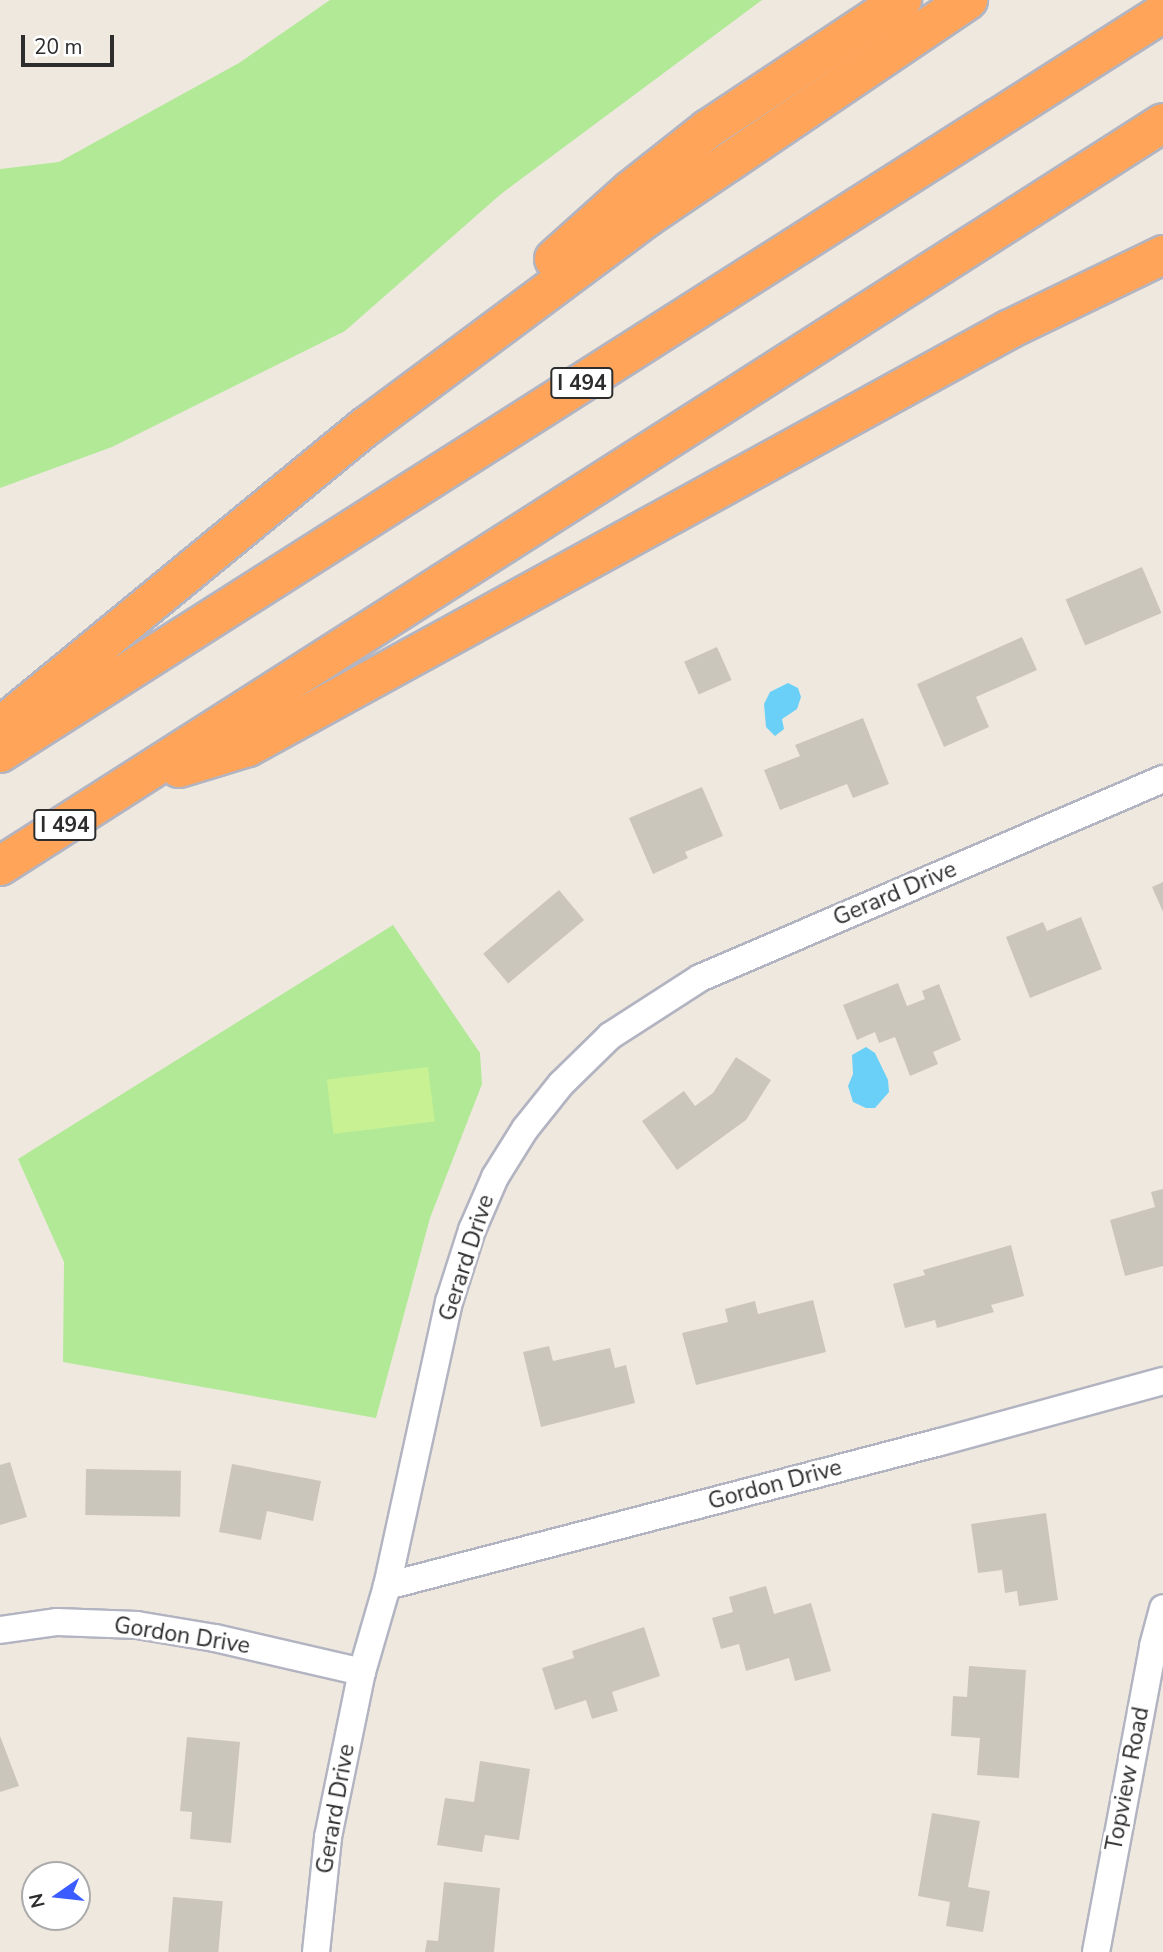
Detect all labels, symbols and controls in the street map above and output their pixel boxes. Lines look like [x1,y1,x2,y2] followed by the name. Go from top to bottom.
[24,21,117,65] scale bar
[34,33,83,61] text: 20 m
[549,366,615,400] road number: I 494
[32,808,98,842] road number: I 494
[829,856,961,932] street label: Gerard Drive
[434,1191,500,1325] street label: Gerard Drive
[705,1454,845,1516] street label: Gordon Drive
[112,1612,252,1660] street label: Gordon Drive
[1101,1705,1155,1853] street label: Topview Road
[311,1742,361,1876] street label: Gerard Drive
[21,1861,91,1931] north arrow
[23,1891,52,1911] text: N

